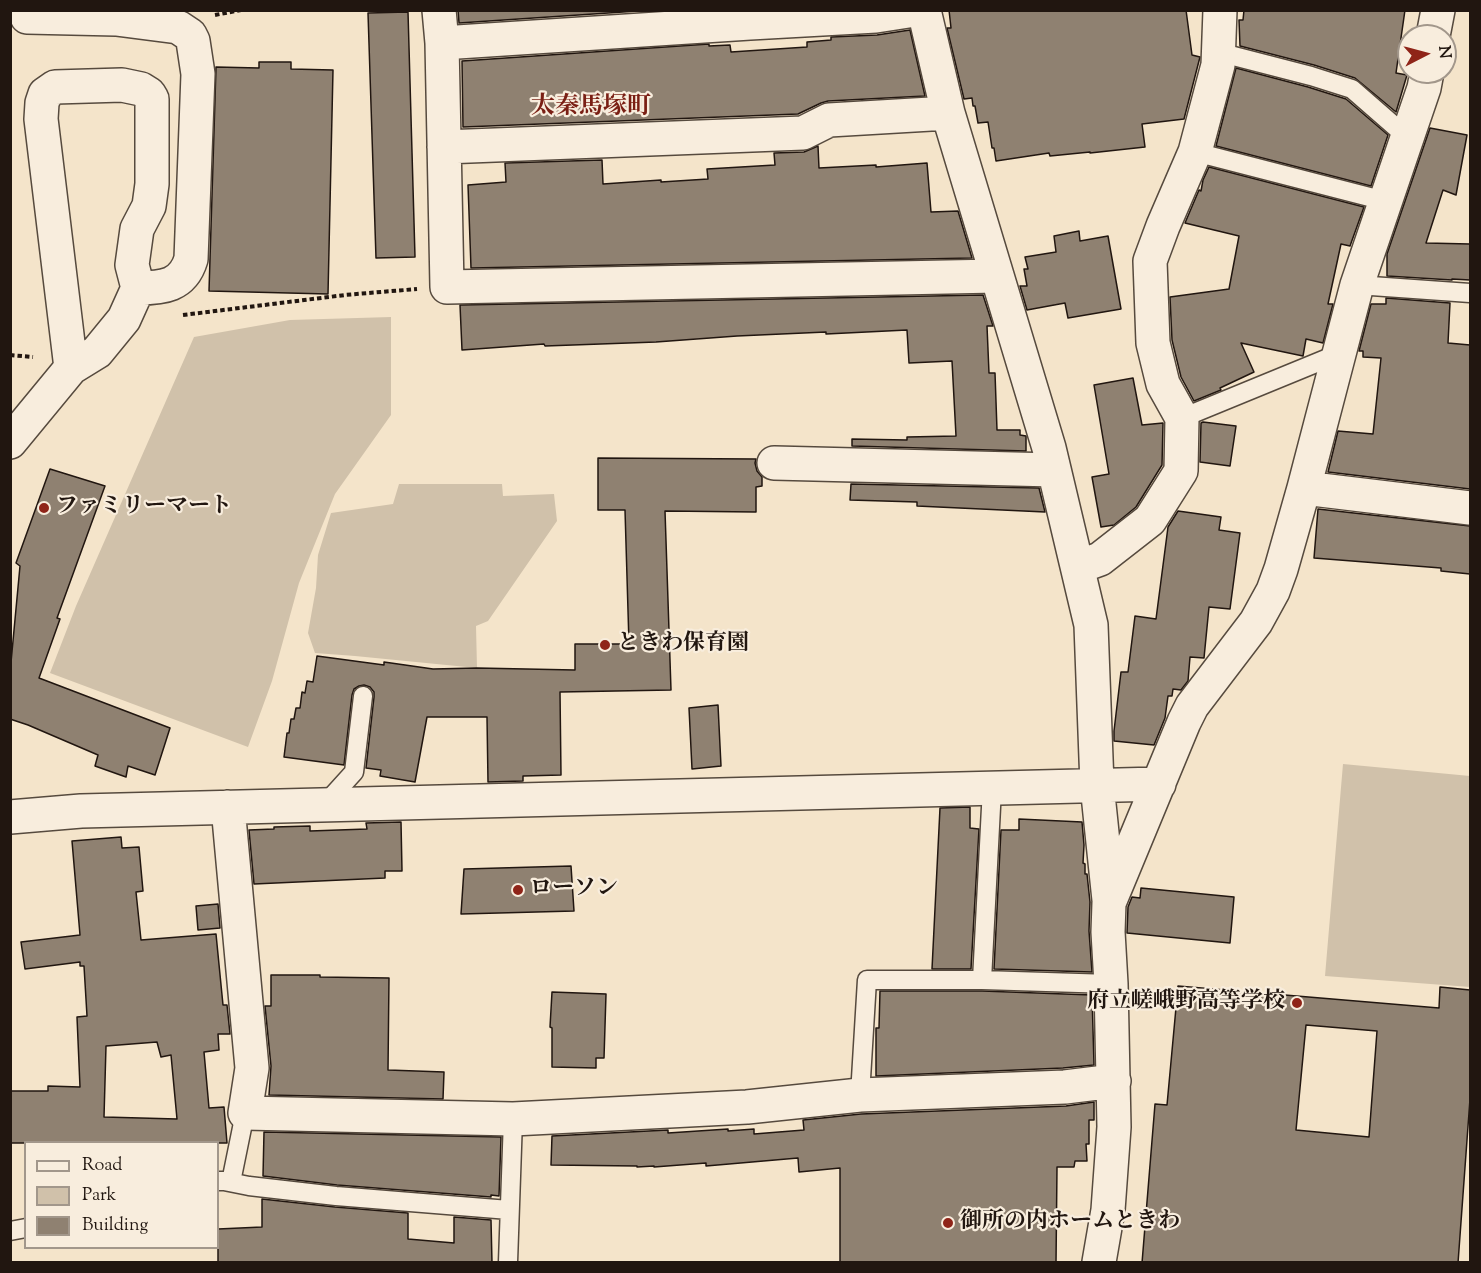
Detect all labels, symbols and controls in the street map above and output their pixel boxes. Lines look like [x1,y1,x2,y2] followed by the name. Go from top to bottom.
[1397,24,1457,84] north arrow
[1431,45,1456,60] text: N
[531,95,651,123] district label: 太秦馬塚町
[56,495,232,521] place label: ファミリーマート
[37,501,51,515] marker: ファミリーマート
[617,632,749,658] place label: ときわ保育園
[598,638,612,652] marker: ときわ保育園
[530,877,618,903] place label: ローソン
[511,883,525,897] marker: ローソン
[1087,990,1285,1016] place label: 府立嵯峨野高等学校
[1290,996,1304,1010] marker: 府立嵯峨野高等学校
[24,1141,219,1249] legend
[82,1153,122,1179] text: Road
[82,1183,116,1209] text: Park
[960,1210,1180,1236] place label: 御所の内ホームときわ
[82,1213,148,1239] text: Building
[941,1216,955,1230] marker: 御所の内ホームときわ

